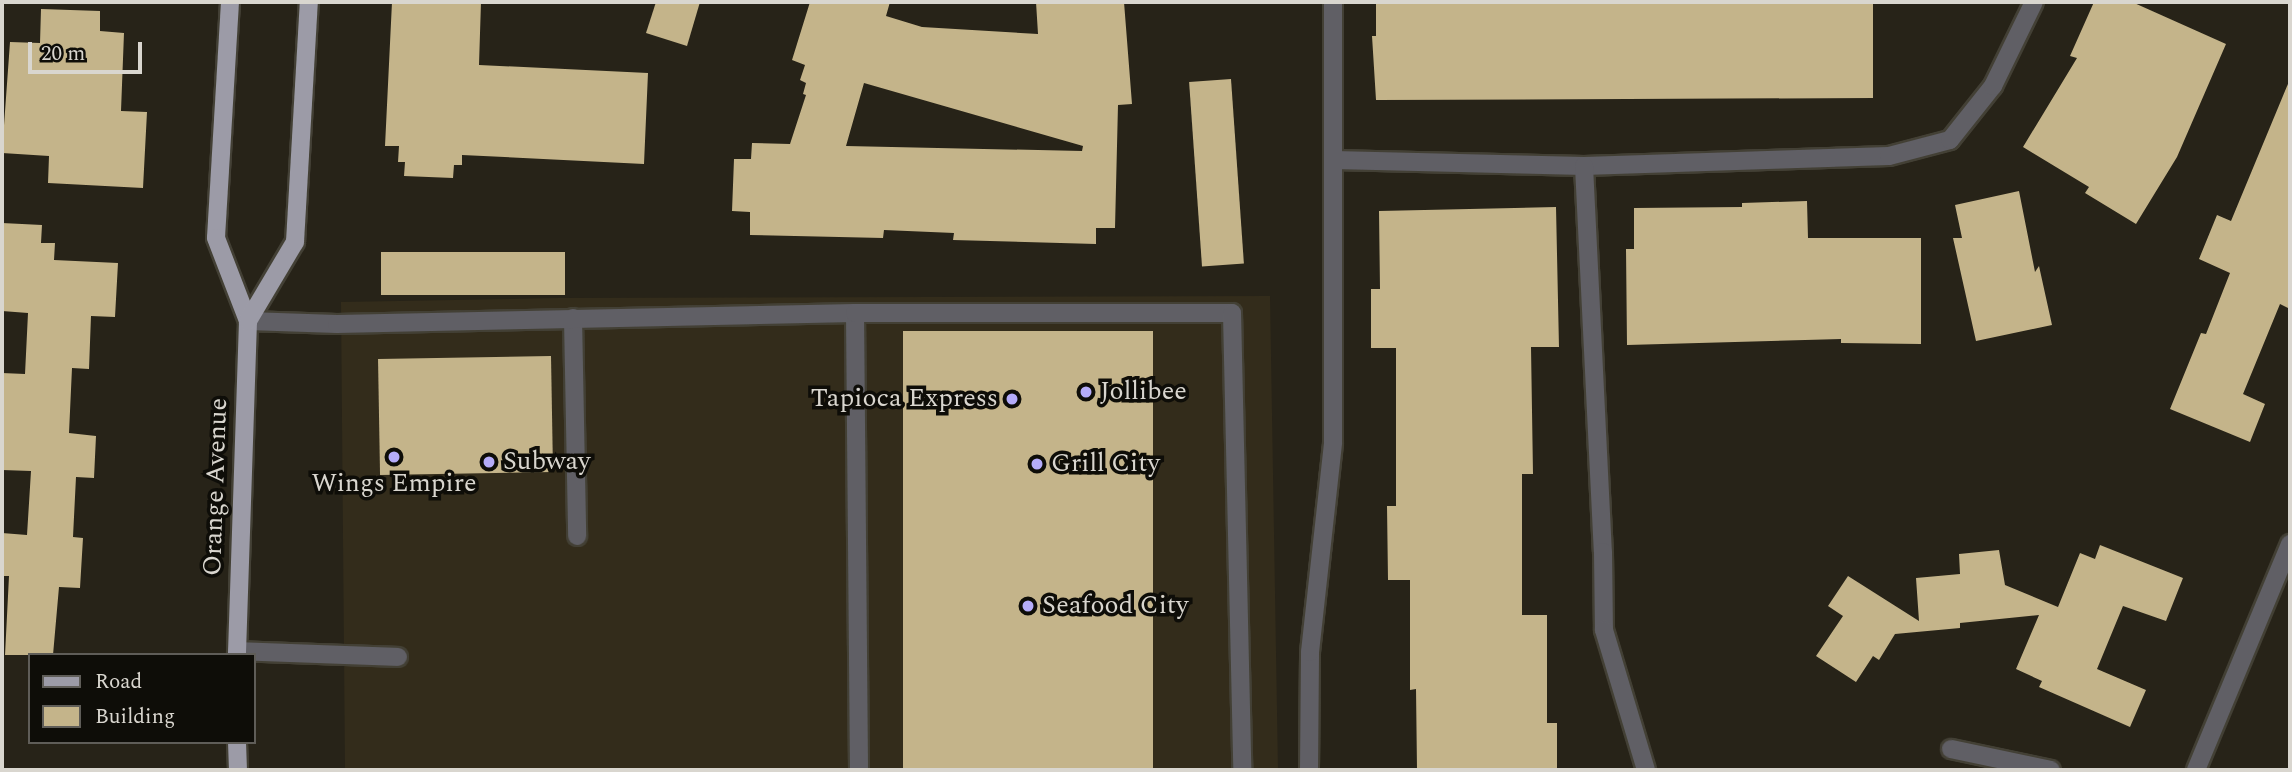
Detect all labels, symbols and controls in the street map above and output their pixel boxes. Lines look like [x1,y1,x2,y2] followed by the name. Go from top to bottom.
[32,28,145,72] scale bar
[41,38,85,70] text: 20 m
[1100,376,1187,408] place label: Jollibee
[810,383,998,415] place label: Tapioca Express
[1078,384,1094,400] marker: Jollibee
[1004,391,1020,407] marker: Tapioca Express
[197,397,235,577] street label: Orange Avenue
[503,446,591,478] place label: Subway
[1051,448,1160,480] place label: Grill City
[386,449,402,465] marker: Wings Empire
[481,454,497,470] marker: Subway
[1029,456,1045,472] marker: Grill City
[311,468,477,500] place label: Wings Empire
[1042,590,1188,622] place label: Seafood City
[1020,598,1036,614] marker: Seafood City
[28,653,256,744] legend
[95,666,142,698] text: Road
[95,701,175,733] text: Building

